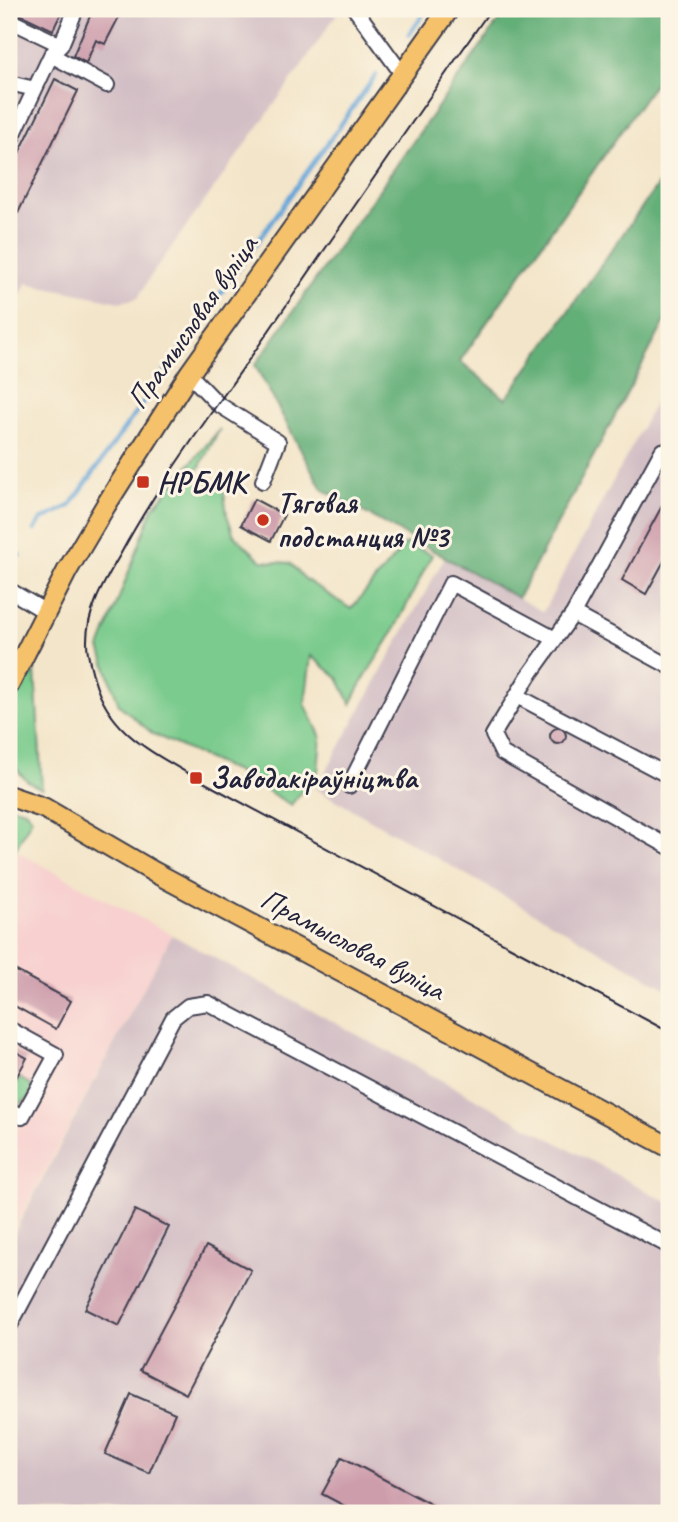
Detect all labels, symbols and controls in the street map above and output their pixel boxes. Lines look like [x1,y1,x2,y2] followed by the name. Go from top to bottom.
[118,226,267,416] street label: Прамысловая вуліца
[157,463,251,501] place label: НРБМК
[135,474,151,490] marker: НРБМК
[277,484,451,556] place label: Тяговая подстанция №3
[255,512,271,528] marker: Тяговая подстанция №3
[210,759,419,797] place label: Заводакіраўніцтва
[188,770,204,786] marker: Заводакіраўніцтва
[254,879,453,1009] street label: Прамысловая вуліца

